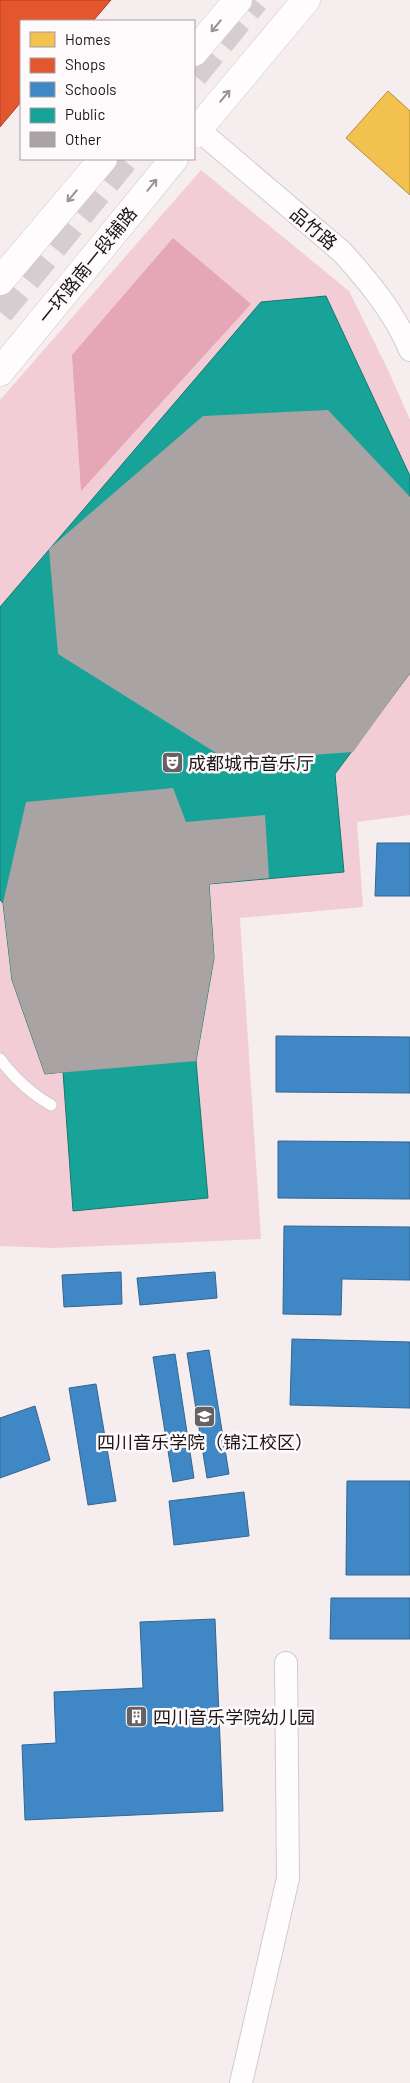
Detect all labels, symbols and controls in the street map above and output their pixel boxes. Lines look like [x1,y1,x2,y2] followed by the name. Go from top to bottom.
[210,19,221,32] one-way arrow
[20,20,195,160] legend
[65,30,110,48] text: Homes
[65,55,105,73] text: Shops
[65,80,117,98] text: Schools
[219,90,231,103] one-way arrow
[65,105,105,123] text: Public
[65,130,102,148] text: Other
[147,178,158,191] one-way arrow
[66,189,77,202] one-way arrow
[33,202,141,328] street label: 一环路南一段辅路
[286,202,342,254] street label: 品竹路
[160,751,184,775] theatre icon: 成都城市音乐厅
[188,752,314,774] place label: 成都城市音乐厅
[193,1405,217,1429] school or university icon: 四川音乐学院（锦江校区）
[97,1431,313,1453] place label: 四川音乐学院（锦江校区）
[125,1705,149,1729] building icon: 四川音乐学院幼儿园
[153,1706,315,1728] place label: 四川音乐学院幼儿园

